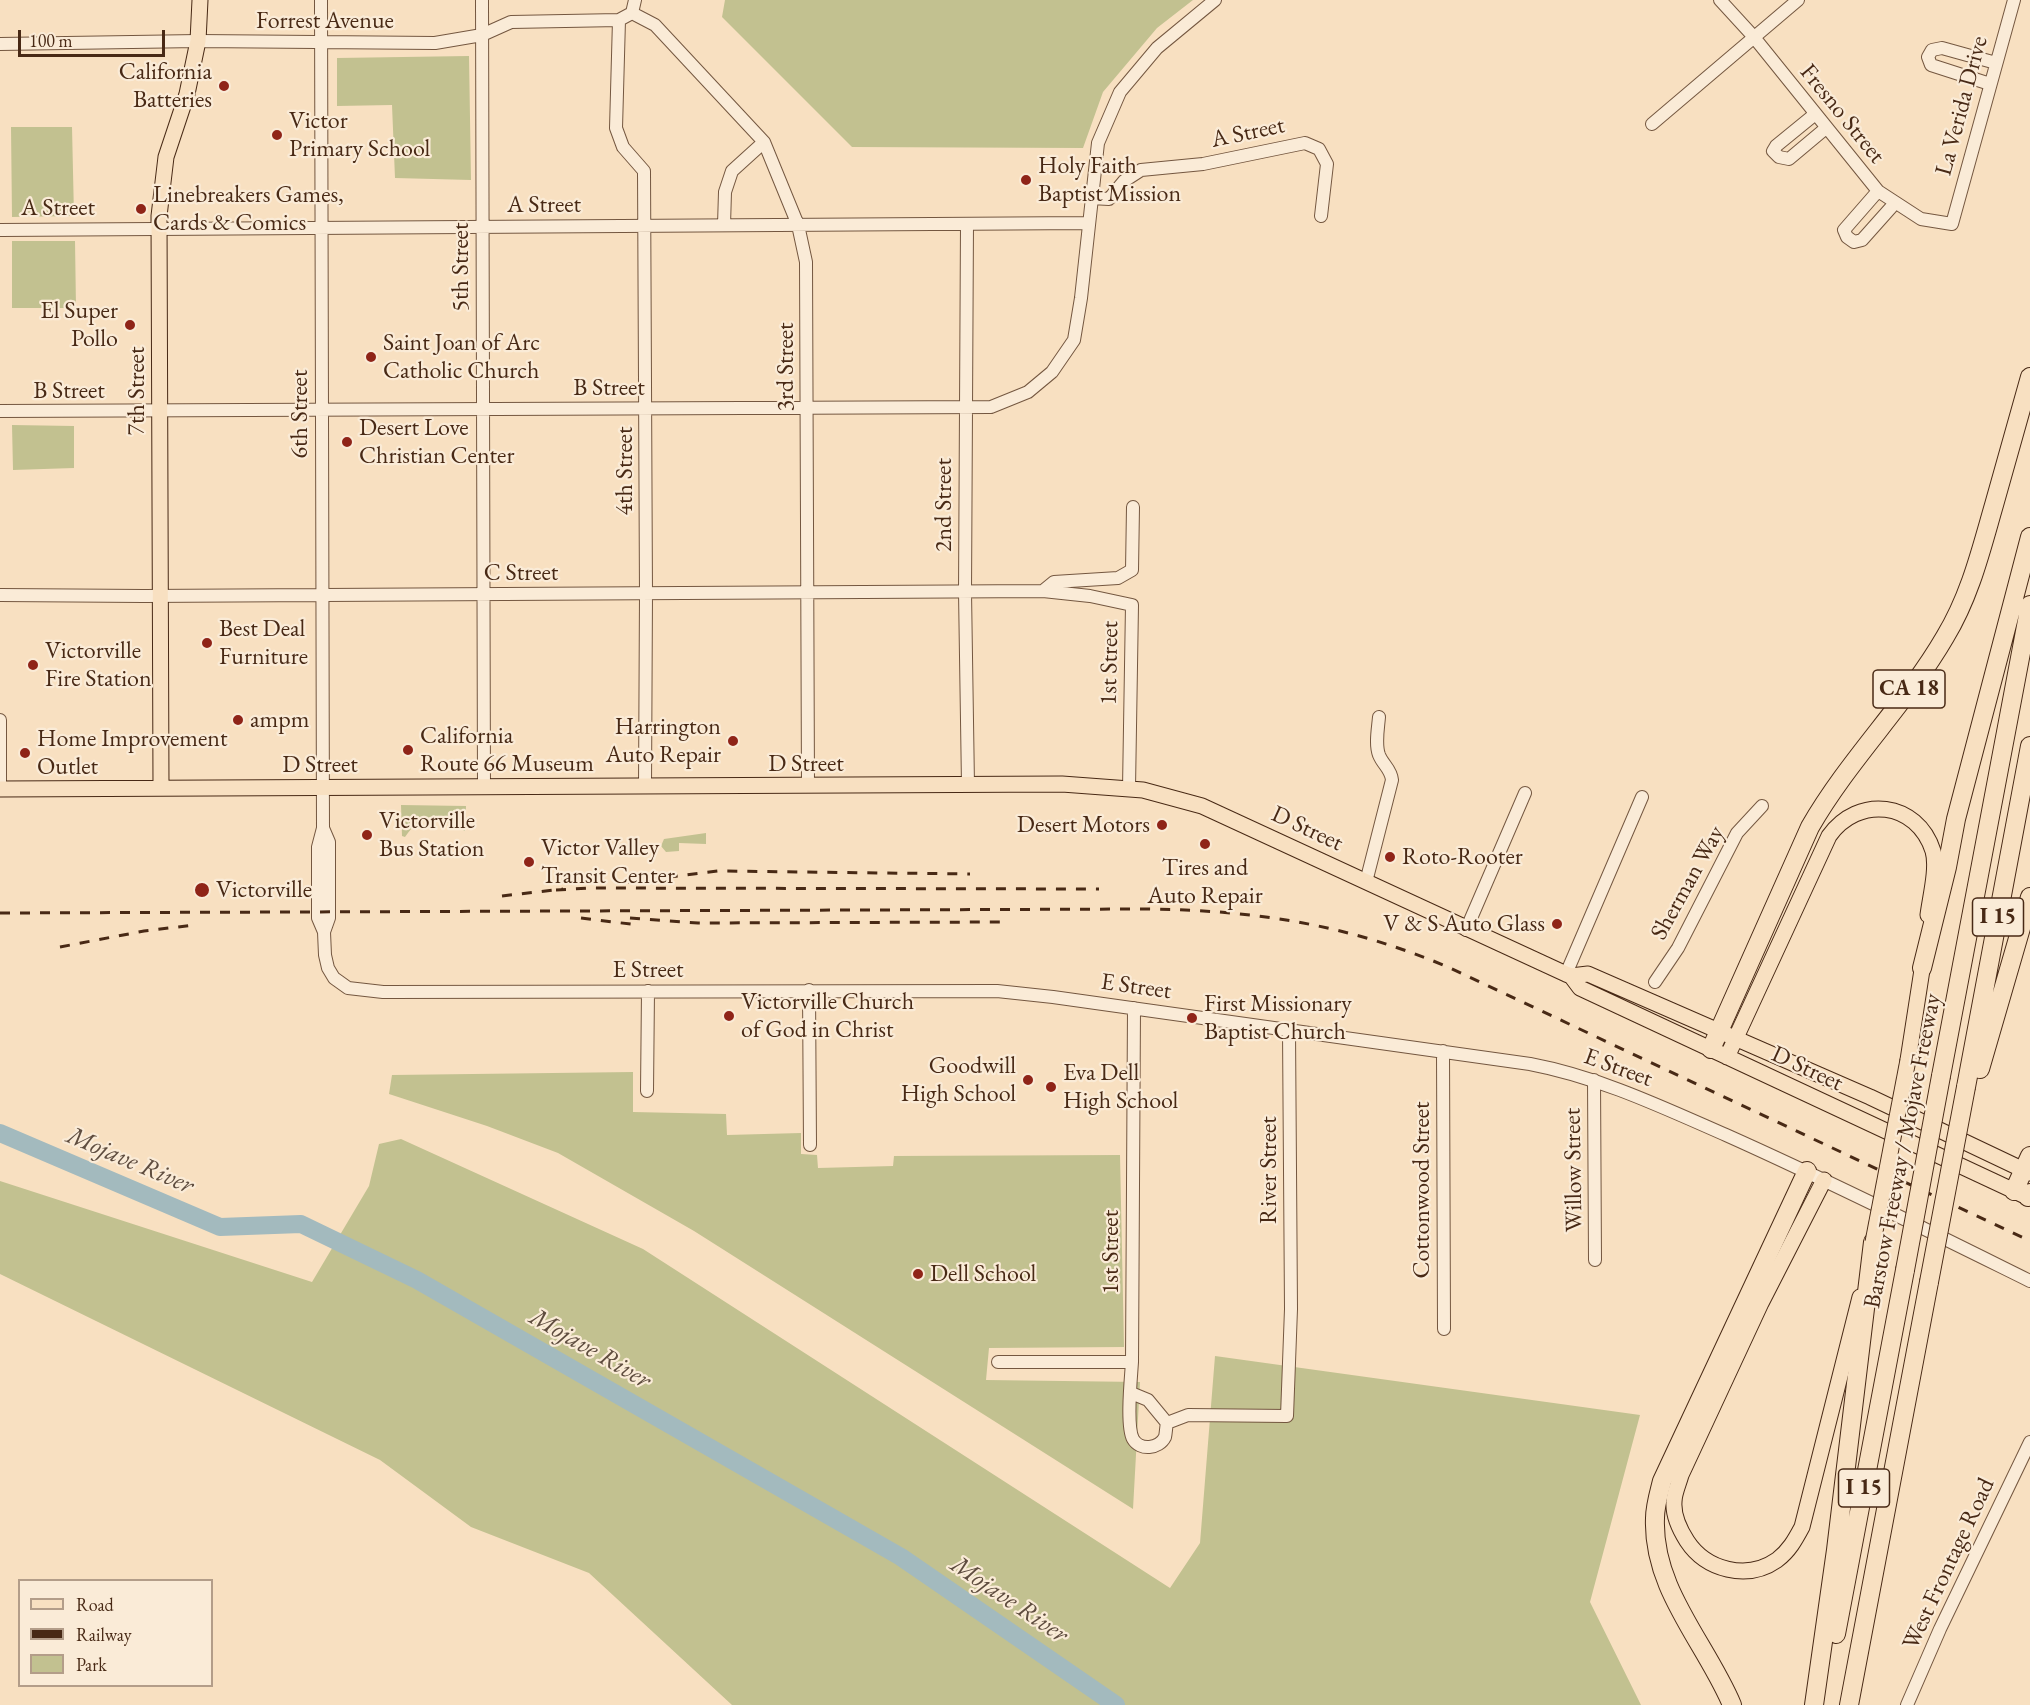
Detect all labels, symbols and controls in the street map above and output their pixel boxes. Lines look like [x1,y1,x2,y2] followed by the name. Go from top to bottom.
[256,7,394,35] street label: Forrest Avenue
[21,18,168,56] scale bar
[29,29,73,52] text: 100 m
[1930,33,1994,179] street label: La Verida Drive
[119,58,212,114] place label: California Batteries
[1793,59,1891,169] street label: Fresno Street
[217,79,231,93] marker: California Batteries
[289,107,430,163] place label: Victor Primary School
[1209,111,1287,155] street label: A Street
[270,128,284,142] marker: Victor Primary School
[1038,152,1181,208] place label: Holy Faith Baptist Mission
[1019,173,1033,187] marker: Holy Faith Baptist Mission
[153,181,344,237] place label: Linebreakers Games, Cards & Comics
[507,191,581,219] street label: A Street
[21,194,95,222] street label: A Street
[134,202,148,216] marker: Linebreakers Games, Cards & Comics
[447,223,475,311] street label: 5th Street
[40,297,118,353] place label: El Super Pollo
[123,318,137,332] marker: El Super Pollo
[772,322,800,412] street label: 3rd Street
[383,329,540,385] place label: Saint Joan of Arc Catholic Church
[123,347,151,435] street label: 7th Street
[364,350,378,364] marker: Saint Joan of Arc Catholic Church
[286,370,314,458] street label: 6th Street
[573,374,645,402] street label: B Street
[33,377,105,405] street label: B Street
[359,414,514,470] place label: Desert Love Christian Center
[611,427,639,515] street label: 4th Street
[340,435,354,449] marker: Desert Love Christian Center
[930,458,958,552] street label: 2nd Street
[484,559,558,587] street label: C Street
[219,615,308,671] place label: Best Deal Furniture
[1095,621,1125,705] street label: 1st Street
[200,636,214,650] marker: Best Deal Furniture
[45,637,152,693] place label: Victorville Fire Station
[26,658,40,672] marker: Victorville Fire Station
[1873,670,1945,708] road number: CA 18
[250,706,309,734] place label: ampm
[231,713,245,727] marker: ampm
[606,713,721,769] place label: Harrington Auto Repair
[420,722,594,778] place label: California Route 66 Museum
[37,725,227,781] place label: Home Improvement Outlet
[726,734,740,748] marker: Harrington Auto Repair
[401,743,415,757] marker: California Route 66 Museum
[18,746,32,760] marker: Home Improvement Outlet
[768,750,844,778] street label: D Street
[282,751,358,779] street label: D Street
[1267,800,1347,858] street label: D Street
[379,807,485,863] place label: Victorville Bus Station
[1017,811,1150,839] place label: Desert Motors
[1155,818,1169,832] marker: Desert Motors
[1645,821,1731,945] street label: Sherman Way
[360,828,374,842] marker: Victorville Bus Station
[541,834,675,890] place label: Victor Valley Transit Center
[1198,837,1212,851] marker: Tires and Auto Repair
[1402,843,1523,871] place label: Roto-Rooter
[1383,850,1397,864] marker: Roto-Rooter
[1147,854,1263,910] place label: Tires and Auto Repair
[522,855,536,869] marker: Victor Valley Transit Center
[216,876,312,904] place label: Victorville
[193,881,211,899] marker: Victorville
[1972,898,2024,936] road number: I 15
[1383,910,1545,938] place label: V & S Auto Glass
[1550,917,1564,931] marker: V & S Auto Glass
[612,956,684,984] street label: E Street
[1099,968,1173,1006] street label: E Street
[741,988,914,1044] place label: Victorville Church of God in Christ
[1204,990,1352,1046] place label: First Missionary Baptist Church
[1858,991,1948,1311] street label: Barstow Freeway / Mojave Freeway
[722,1009,736,1023] marker: Victorville Church of God in Christ
[1185,1011,1199,1025] marker: First Missionary Baptist Church
[1767,1040,1847,1098] street label: D Street
[1580,1042,1656,1094] street label: E Street
[901,1052,1016,1108] place label: Goodwill High School
[1063,1059,1178,1115] place label: Eva Dell High School
[1021,1073,1035,1087] marker: Goodwill High School
[1044,1080,1058,1094] marker: Eva Dell High School
[1408,1101,1436,1279] street label: Cottonwood Street
[1559,1108,1589,1232] street label: Willow Street
[1255,1116,1283,1224] street label: River Street
[62,1120,198,1202] water label: Mojave River
[1097,1210,1125,1294] street label: 1st Street
[930,1260,1036,1288] place label: Dell School
[911,1267,925,1281] marker: Dell School
[524,1302,656,1396] water label: Mojave River
[1838,1469,1890,1507] road number: I 15
[1897,1474,2001,1654] street label: West Frontage Road
[944,1549,1074,1651] water label: Mojave River
[18,1579,213,1687] legend
[76,1593,114,1616] text: Road
[76,1623,132,1646] text: Railway
[76,1653,107,1676] text: Park

